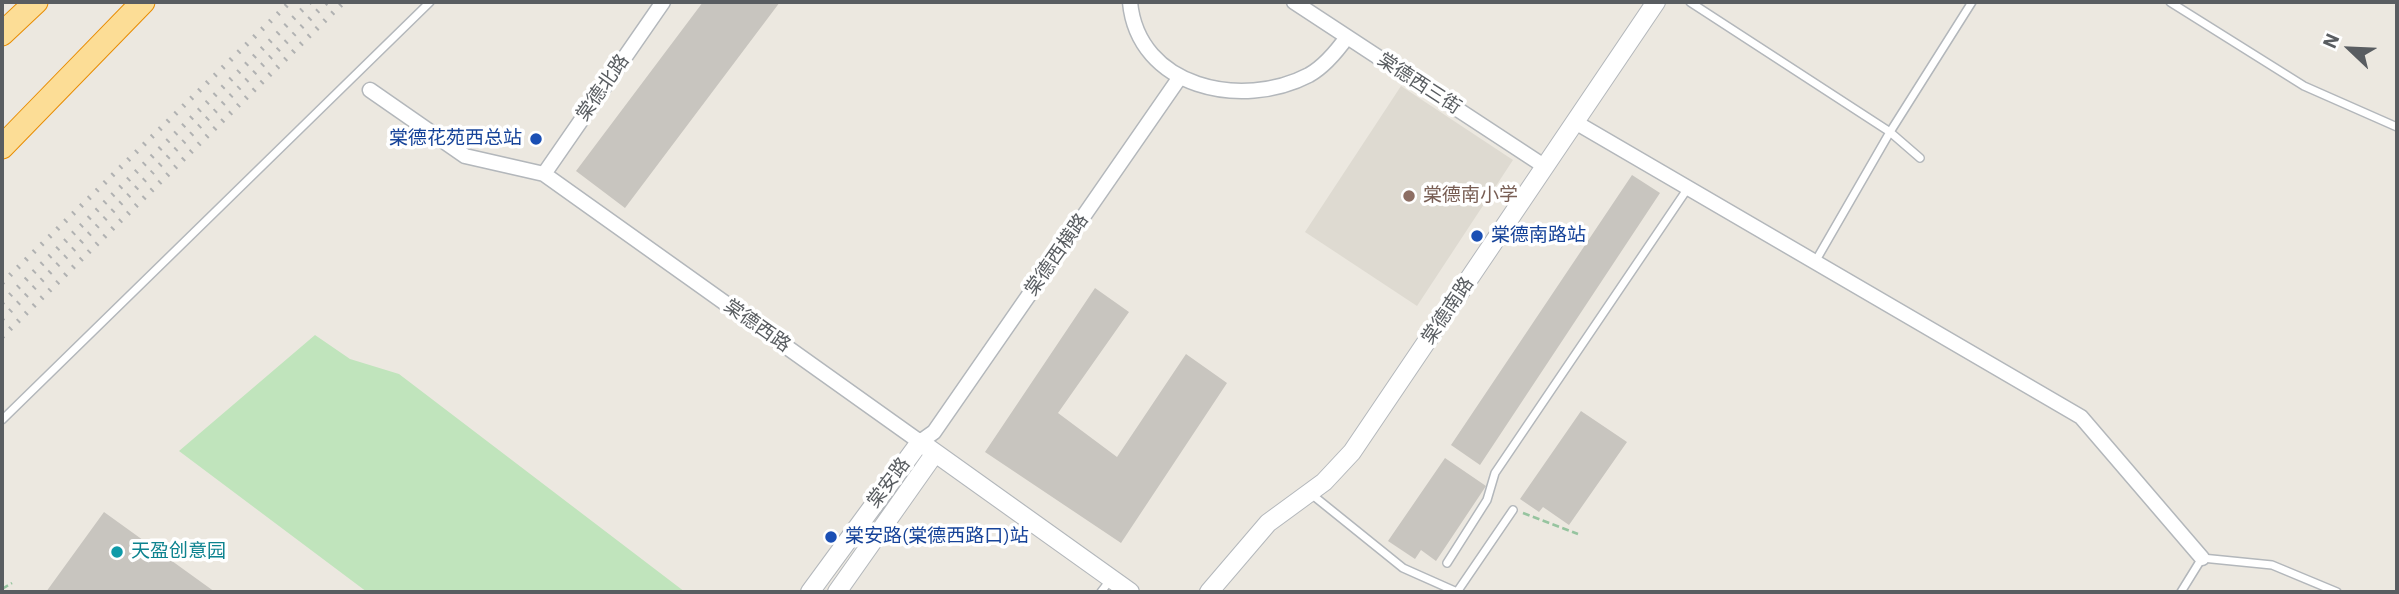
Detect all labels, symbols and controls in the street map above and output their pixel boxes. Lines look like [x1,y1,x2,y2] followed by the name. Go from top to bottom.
[2315,14,2385,84] north arrow
[2317,30,2344,52] text: N
[1373,49,1465,119] street label: 棠德西三街
[572,50,634,126] street label: 棠德北路
[389,128,522,150] place label: 棠德花苑西总站
[528,131,544,147] marker: 棠德花苑西总站
[1423,185,1518,207] place label: 棠德南小学
[1401,188,1417,204] marker: 棠德南小学
[1020,210,1094,300] street label: 棠德西横路
[1491,225,1586,247] place label: 棠德南路站
[1469,228,1485,244] marker: 棠德南路站
[1417,273,1479,349] street label: 棠德南路
[719,295,795,357] street label: 棠德西路
[863,453,915,513] street label: 棠安路
[845,526,1029,548] place label: 棠安路(棠德西路口)站
[823,529,839,545] marker: 棠安路(棠德西路口)站
[131,541,226,563] place label: 天盈创意园
[109,544,125,560] marker: 天盈创意园

